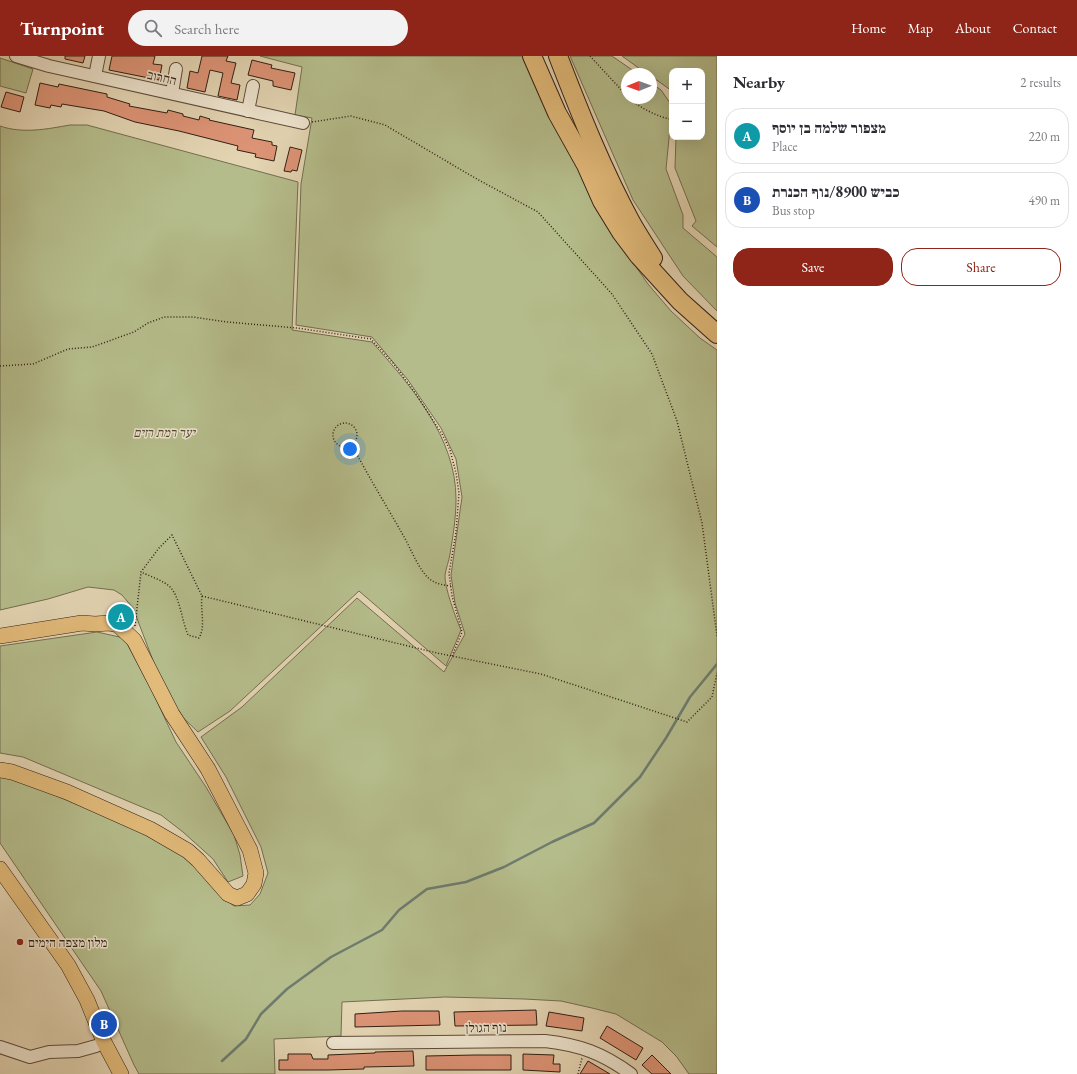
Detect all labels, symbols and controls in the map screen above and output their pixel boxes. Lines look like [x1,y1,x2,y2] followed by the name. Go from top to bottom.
[128,10,408,46] search box
[20,16,104,41] text: Turnpoint
[142,17,164,39] icon: search
[174,19,239,38] text: Search here
[851,19,886,37] text: Home
[908,19,933,37] text: Map
[955,19,991,37] text: About
[1013,19,1057,37] text: Contact
[145,66,179,89] street label: החרוב
[621,68,657,104] north arrow
[669,68,705,140] map controls
[669,68,705,104] button: +
[733,71,785,93] text: Nearby
[1020,74,1061,91] text: 2 results
[669,104,705,140] button: −
[772,118,886,137] text: מצפור שלמה בן יוסף
[742,128,752,145] text: A
[1029,128,1060,145] text: 220 m
[772,138,798,155] text: Place
[772,182,899,201] text: כביש 8900/נוף הכנרת
[743,192,751,209] text: B
[1029,192,1060,209] text: 490 m
[772,202,815,219] text: Bus stop
[733,248,893,286] button: Save
[901,248,1061,286] button: Share
[133,424,196,441] park label: יער רמת רזים
[340,439,360,459] your location
[108,602,134,632] pin: A
[28,934,108,951] place label: מלון מצפה הימים
[15,937,25,947] marker: מלון מצפה הימים
[91,1009,117,1039] pin: B
[465,1019,507,1036] street label: נוף הגולן

